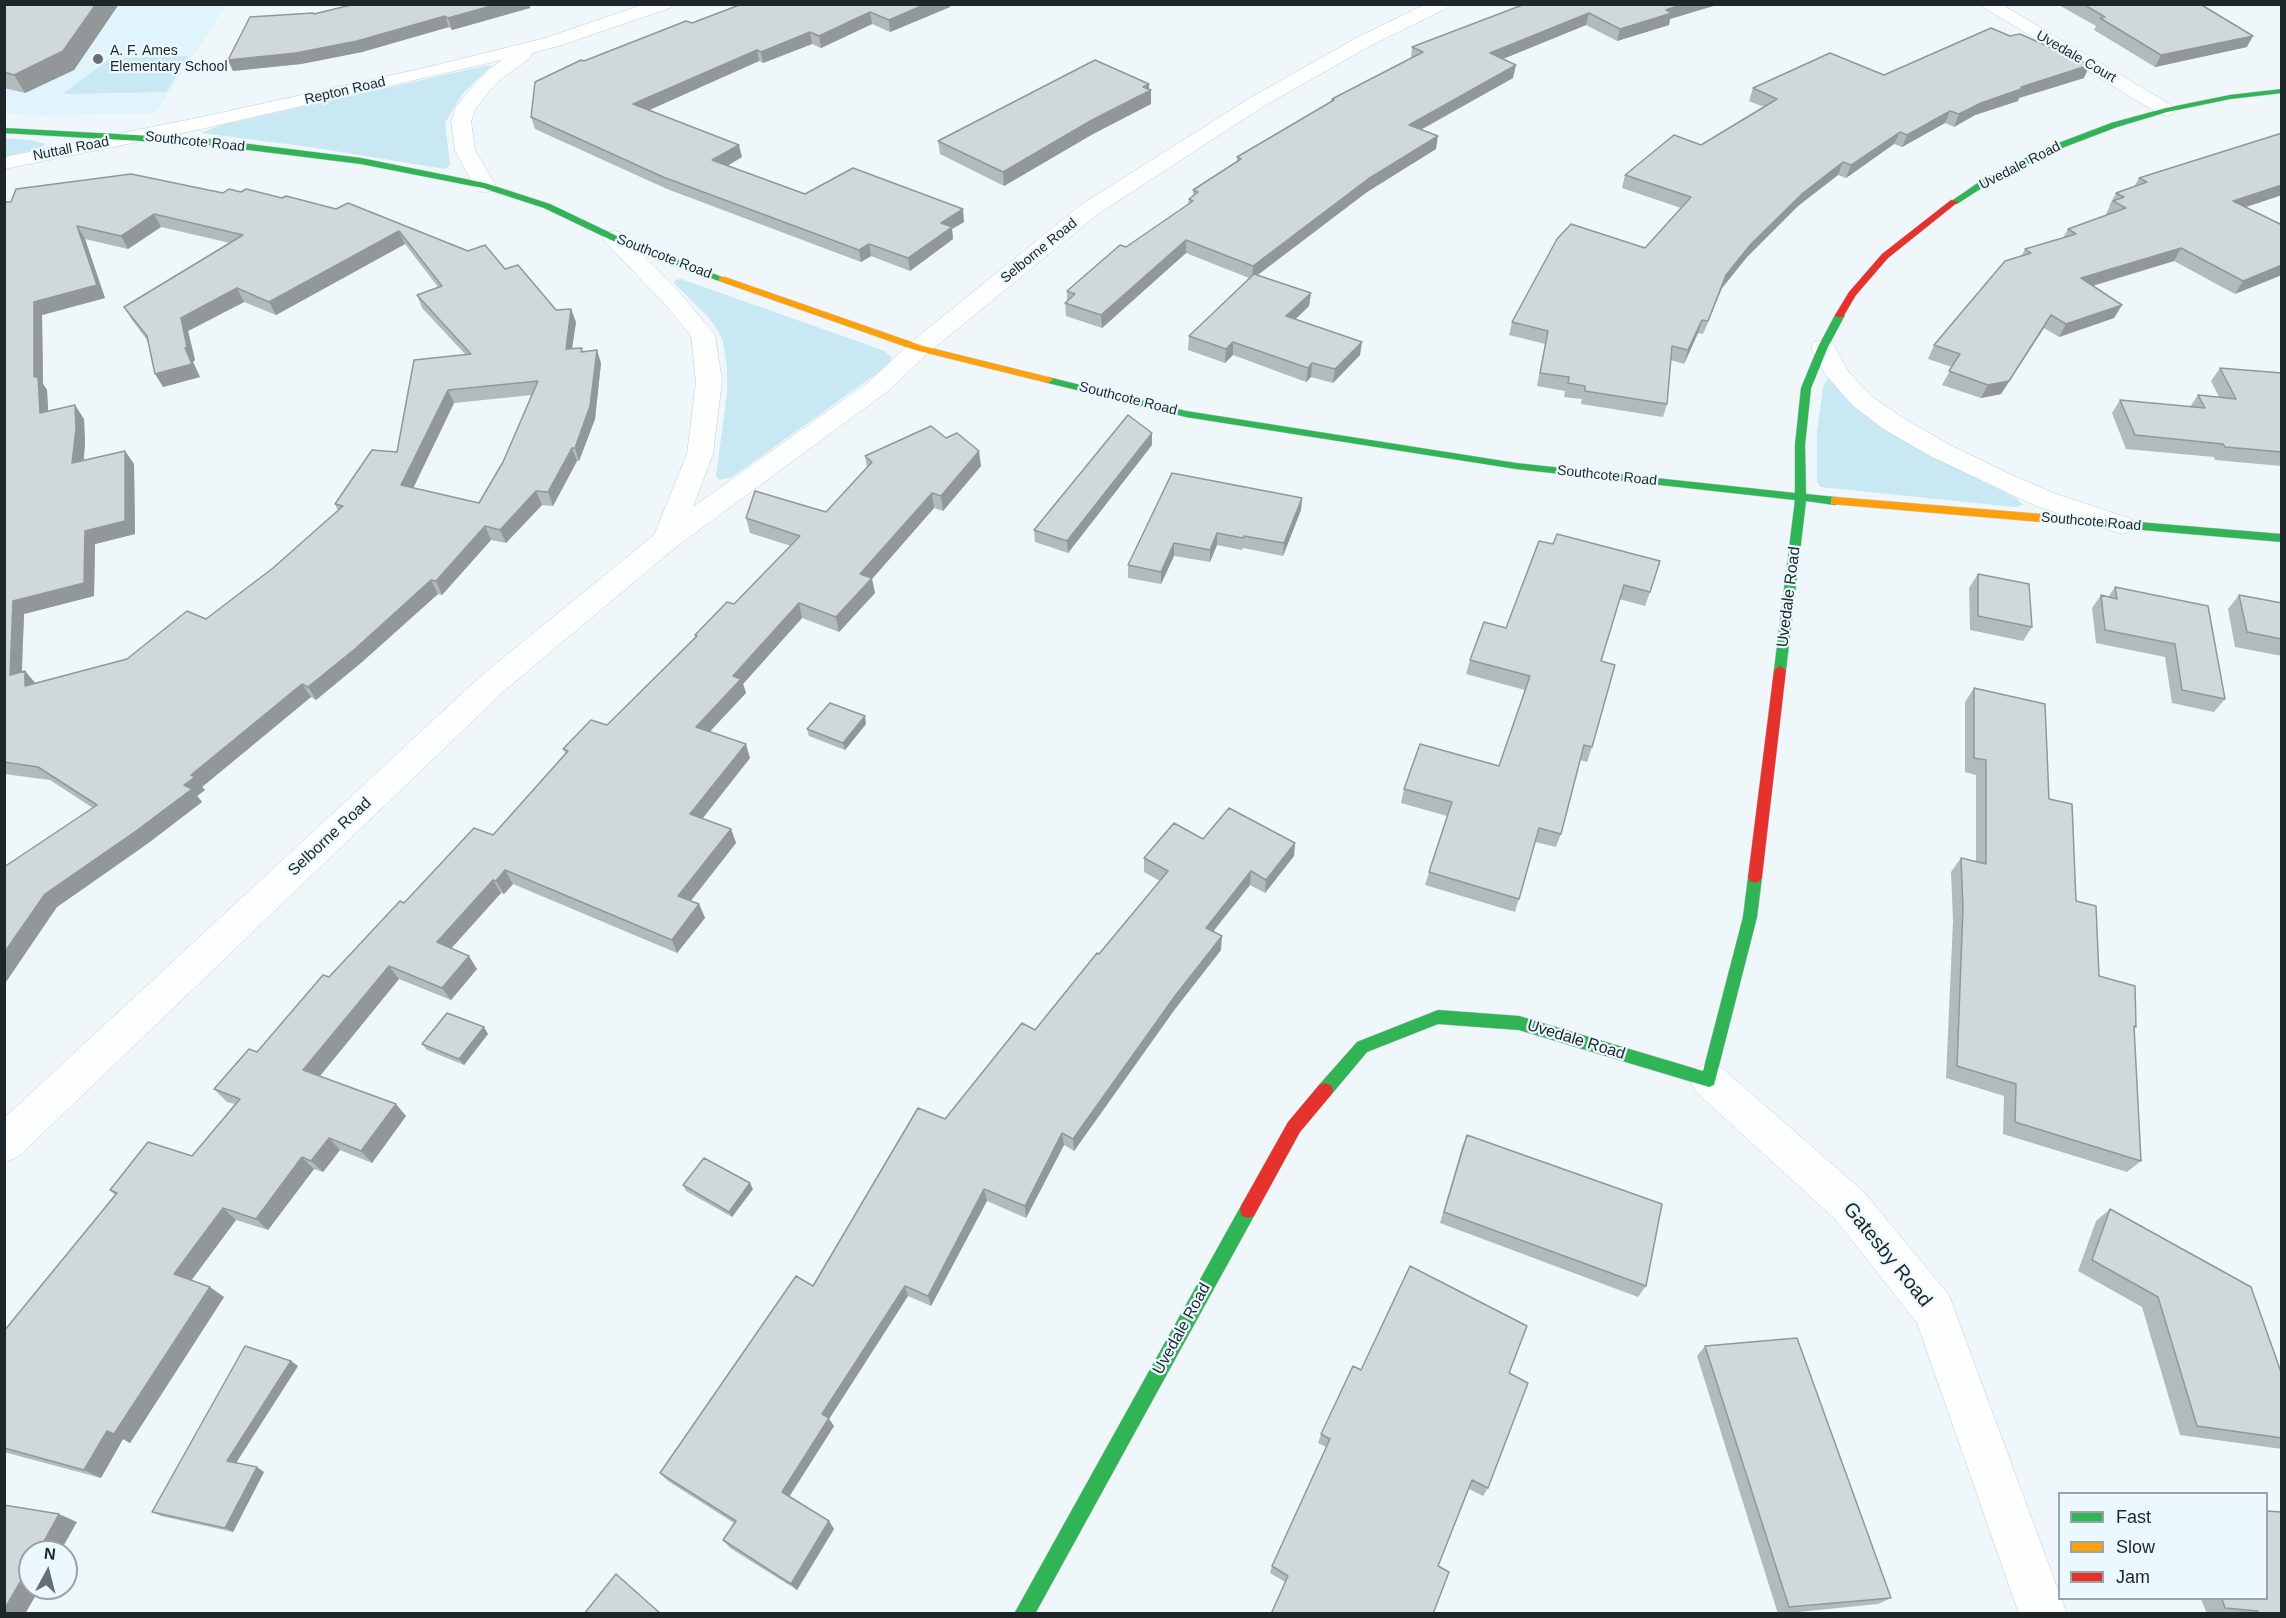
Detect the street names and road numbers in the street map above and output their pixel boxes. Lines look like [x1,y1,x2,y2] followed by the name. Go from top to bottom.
[2033,27,2119,87] street label: Uvedale Court
[303,74,387,108] street label: Repton Road
[144,128,246,156] street label: Southcote Road
[32,133,110,165] street label: Nuttall Road
[1977,138,2063,194] street label: Uvedale Road
[997,215,1081,287] street label: Selborne Road
[614,231,714,283] street label: Southcote Road
[1077,379,1179,419] street label: Southcote Road
[1556,462,1658,490] street label: Southcote Road
[2040,509,2142,535] street label: Southcote Road
[1773,546,1805,648] street label: Uvedale Road
[284,794,376,880] street label: Selborne Road
[1525,1016,1627,1064] street label: Uvedale Road
[1837,1198,1937,1312] street label: Gatesby Road
[1149,1280,1215,1378] street label: Uvedale Road

